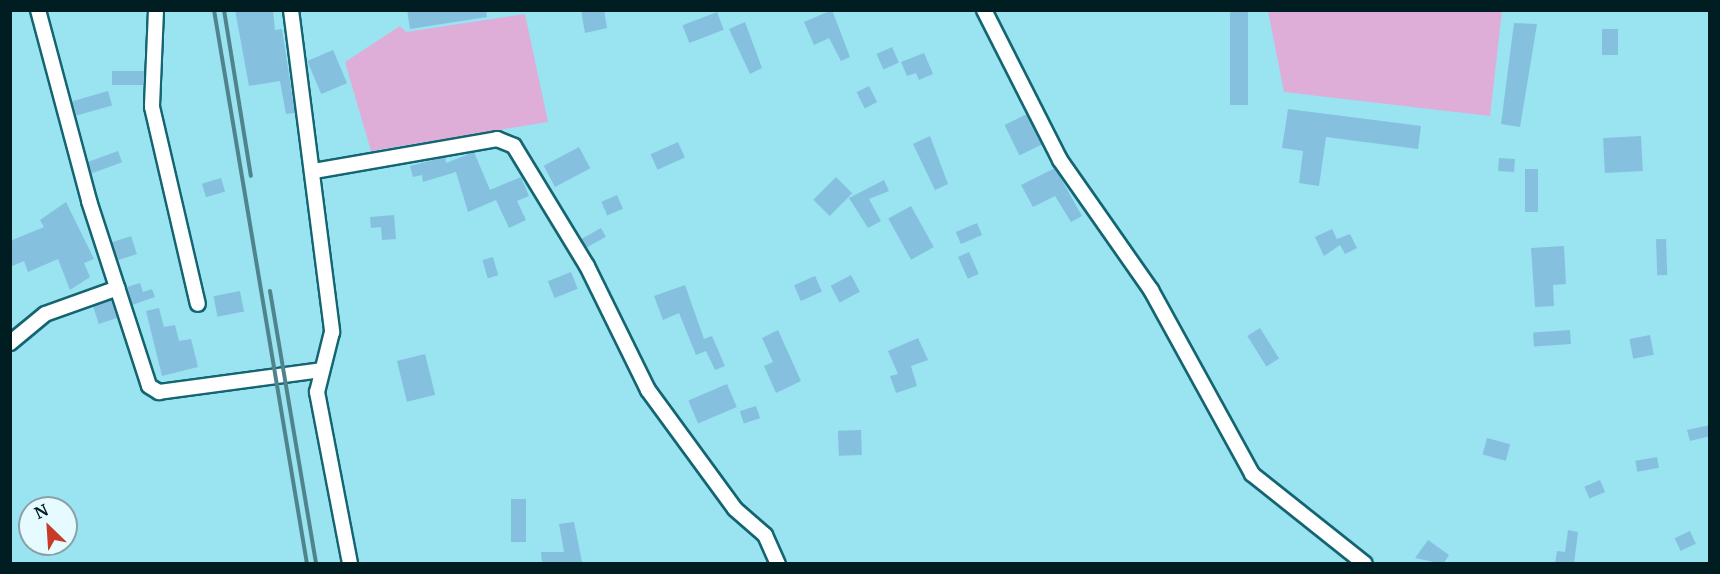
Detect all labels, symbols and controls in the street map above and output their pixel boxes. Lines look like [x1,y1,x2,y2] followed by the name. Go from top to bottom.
[18,496,78,556] north arrow
[31,500,51,523] text: N

